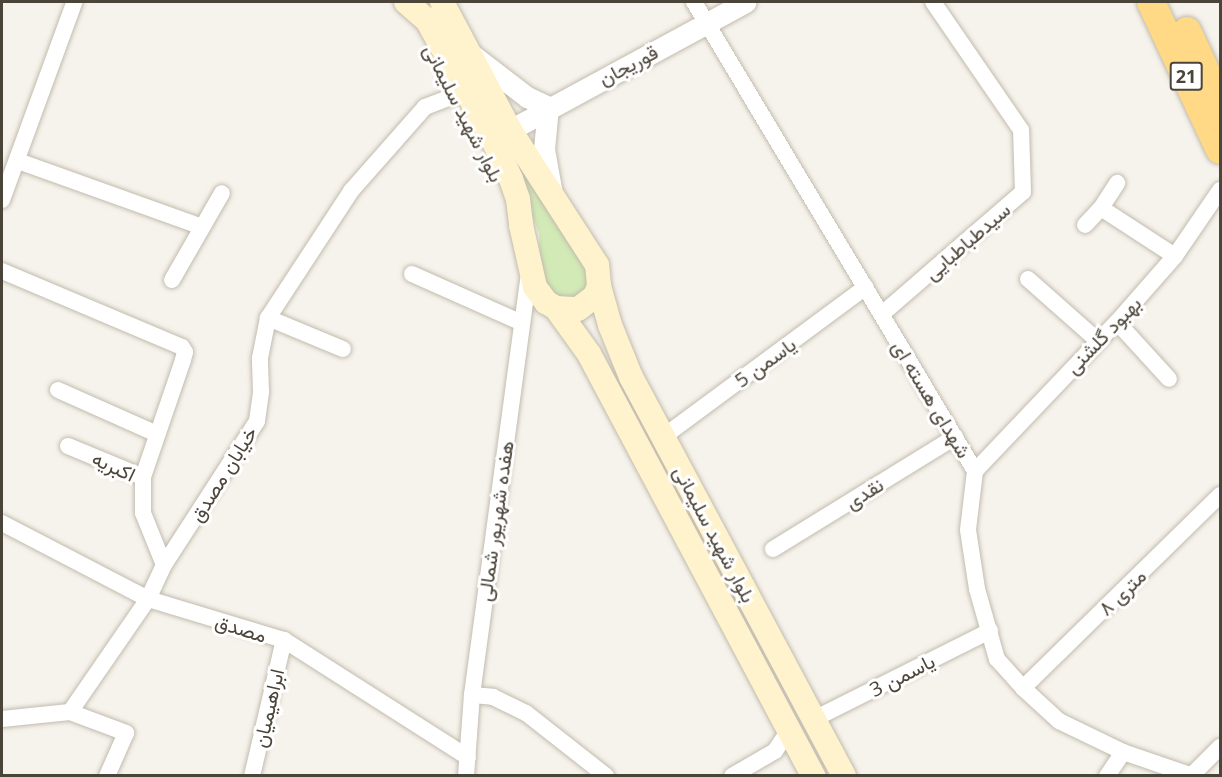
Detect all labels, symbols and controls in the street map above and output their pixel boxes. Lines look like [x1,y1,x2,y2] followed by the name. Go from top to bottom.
[594,39,662,91] street label: قوریجان
[419,40,509,186] street label: بلوار شهید سلیمانی
[1170,61,1202,91] road number: 21
[919,197,1015,285] street label: سیدطباطبایی
[1060,291,1146,379] street label: بهبود گلشنی
[730,332,800,392] street label: یاسمن 5
[887,336,977,462] street label: شهدای هسته ای
[184,422,262,526] street label: خیابان مصدق
[472,439,518,603] street label: هفده شهریور شمالی
[89,446,139,486] street label: اکبریه
[669,462,761,606] street label: بلوار شهید سلیمانی
[841,472,887,514] street label: نقدی
[1093,564,1151,620] street label: ۸ متری
[212,609,270,647] street label: مصدق
[865,648,939,702] street label: یاسمن 3
[247,666,289,750] street label: ابراهیمیان

